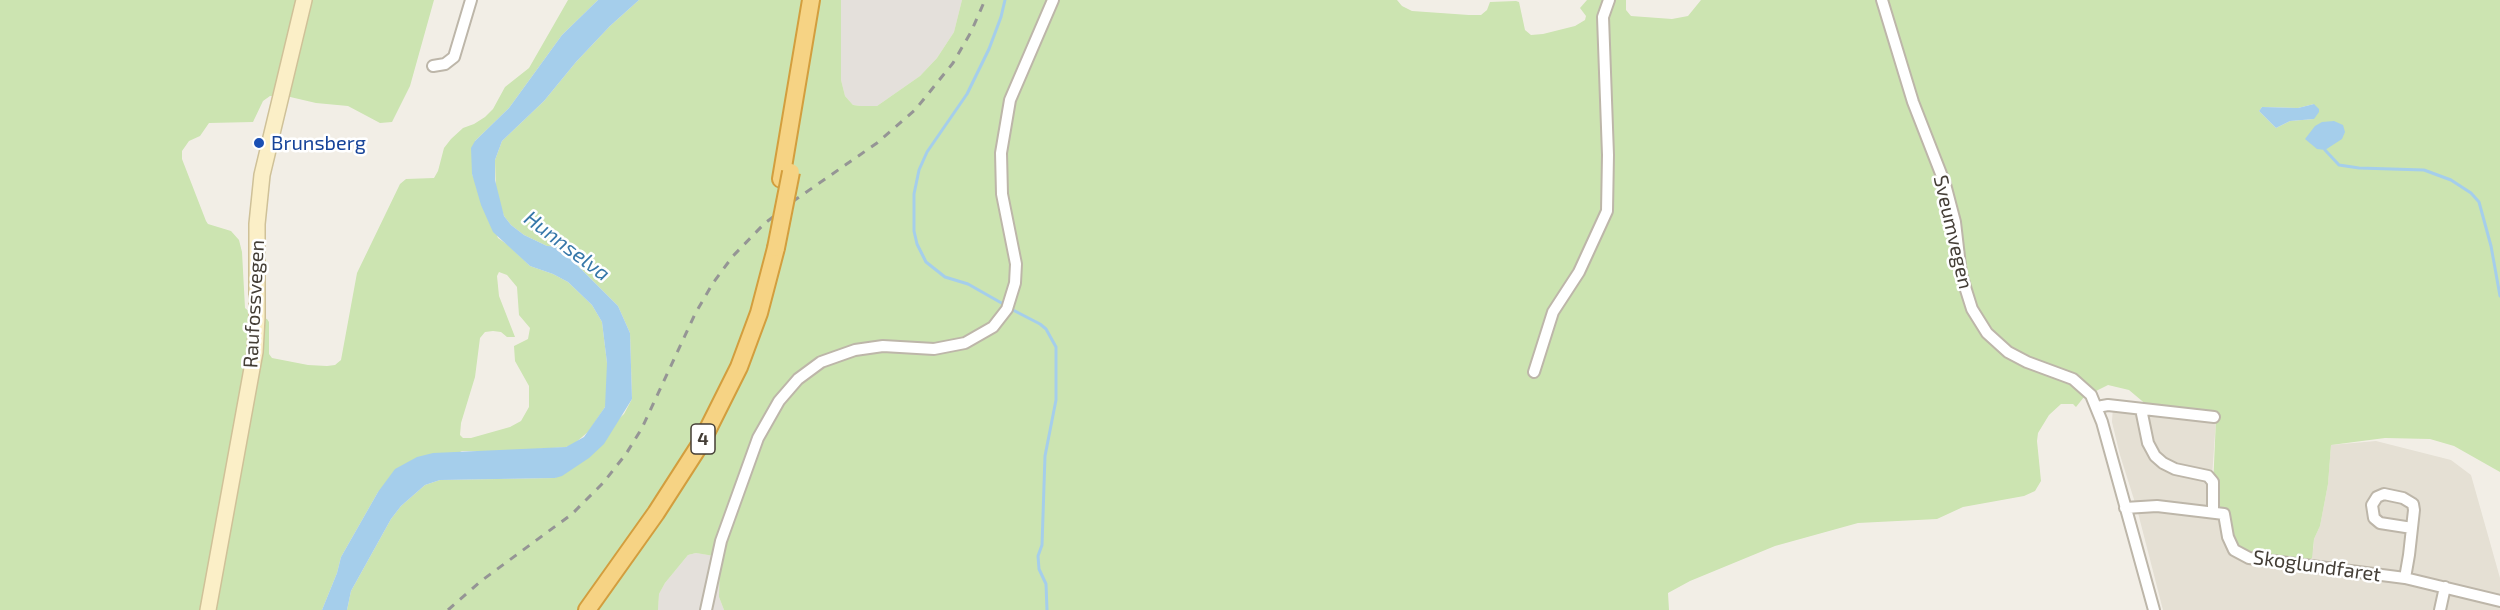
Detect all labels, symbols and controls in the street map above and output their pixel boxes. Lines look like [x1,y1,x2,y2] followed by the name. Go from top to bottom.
[271,131,366,155] place label: Brunsberg
[252,136,266,150] marker: Brunsberg
[1928,173,1978,291] street label: Sveumvegen
[519,206,615,286] water label: Hunnselva
[239,239,269,369] street label: Raufossvegen
[691,424,715,454] road number: 4
[2252,545,2382,587] street label: Skoglundfaret

